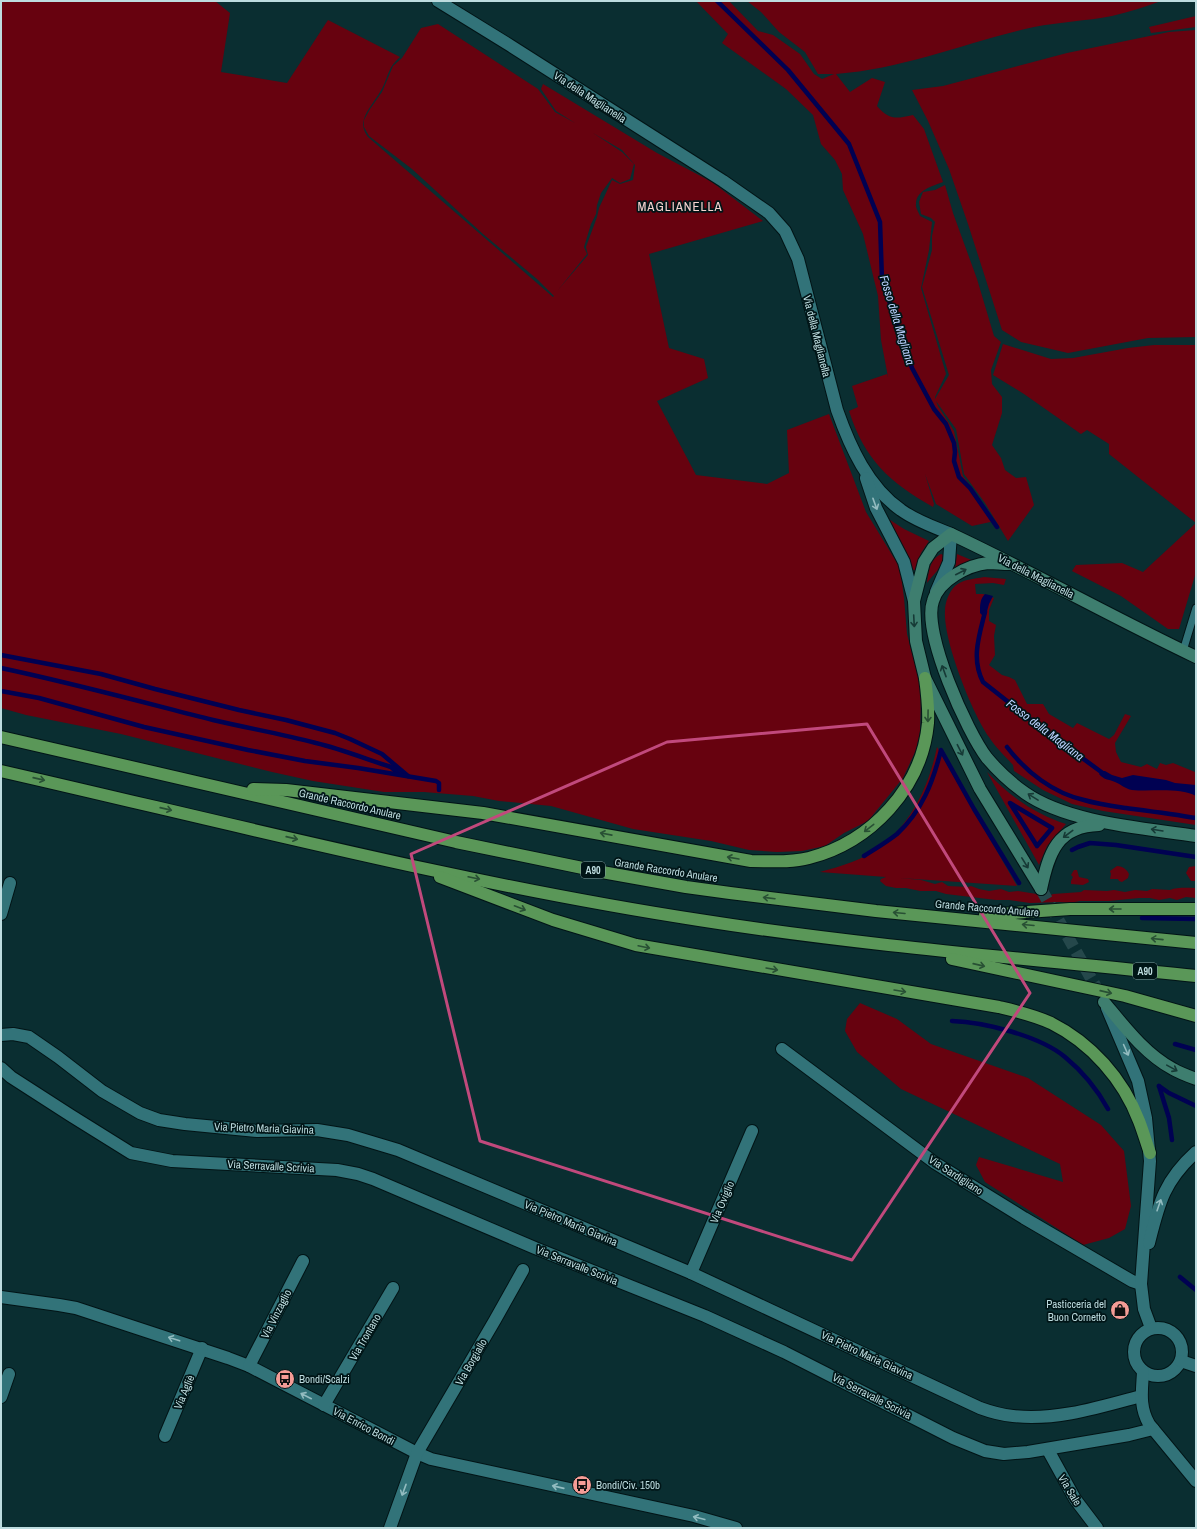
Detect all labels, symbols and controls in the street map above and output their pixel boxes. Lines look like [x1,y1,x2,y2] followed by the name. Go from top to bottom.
[551,68,629,126] street label: Via della Maglianella
[637,198,723,215] district label: MAGLIANELLA
[876,273,918,367] water label: Fosso della Magliana
[800,294,834,378] street label: Via della Maglianella
[872,498,879,511] one-way arrow
[996,551,1076,601] street label: Via della Maglianella
[954,568,966,575] one-way arrow
[911,614,918,627] one-way arrow
[940,665,948,677] one-way arrow
[1003,696,1087,765] water label: Fosso della Magliana
[924,709,932,722] one-way arrow
[957,744,964,756] one-way arrow
[32,776,45,784] one-way arrow
[298,785,402,823] street label: Grande Raccordo Anulare
[1027,793,1038,802] one-way arrow
[159,805,172,813] one-way arrow
[864,823,875,832] one-way arrow
[1151,826,1164,834] one-way arrow
[599,830,612,838] one-way arrow
[1063,830,1074,838] one-way arrow
[285,835,298,842] one-way arrow
[727,853,740,861] one-way arrow
[613,855,719,885] street label: Grande Raccordo Anulare
[1022,857,1030,869] one-way arrow
[581,862,605,878] road number: A90
[467,875,480,883] one-way arrow
[763,894,776,902] one-way arrow
[934,896,1040,920] street label: Grande Raccordo Anulare
[514,904,526,912] one-way arrow
[1109,905,1122,913] one-way arrow
[892,909,905,917] one-way arrow
[1022,921,1035,929] one-way arrow
[1151,935,1164,942] one-way arrow
[637,943,650,951] one-way arrow
[972,961,985,969] one-way arrow
[1133,963,1157,979] road number: A90
[765,965,778,973] one-way arrow
[893,987,906,995] one-way arrow
[1099,989,1112,996] one-way arrow
[1122,1044,1130,1056] one-way arrow
[1166,1064,1178,1072] one-way arrow
[214,1119,314,1137] street label: Via Pietro Maria Giavina
[926,1152,986,1198] street label: Via Sardigliano
[227,1157,315,1175] street label: Via Serravalle Scrivia
[707,1179,737,1225] street label: Via Oviglio
[522,1197,620,1249] street label: Via Pietro Maria Giavina
[1155,1199,1163,1211] one-way arrow
[534,1242,620,1288] street label: Via Serravalle Scrivia
[258,1287,294,1341] street label: Via Vinzaglio
[1046,1297,1106,1324] place label: Pasticceria del Buon Cornetto
[1109,1299,1131,1321] shop icon: Pasticceria del Buon Cornetto
[346,1311,384,1363] street label: Via Trontano
[819,1328,915,1382] street label: Via Pietro Maria Giavina
[168,1335,180,1343] one-way arrow
[452,1336,490,1388] street label: Via Borgiallo
[274,1368,296,1390] bus stop icon: Bondi/Scalzi
[830,1370,914,1422] street label: Via Serravalle Scrivia
[299,1372,350,1386] place label: Bondi/Scalzi
[171,1373,197,1411] street label: Via Agliè
[300,1392,312,1399] one-way arrow
[331,1404,397,1448] street label: Via Enrico Bondi
[1055,1472,1085,1508] street label: Via Sale
[571,1474,593,1496] bus stop icon: Bondi/Civ. 150b
[596,1478,660,1492] place label: Bondi/Civ. 150b
[552,1483,565,1491] one-way arrow
[399,1484,407,1496] one-way arrow
[693,1513,706,1521] one-way arrow

